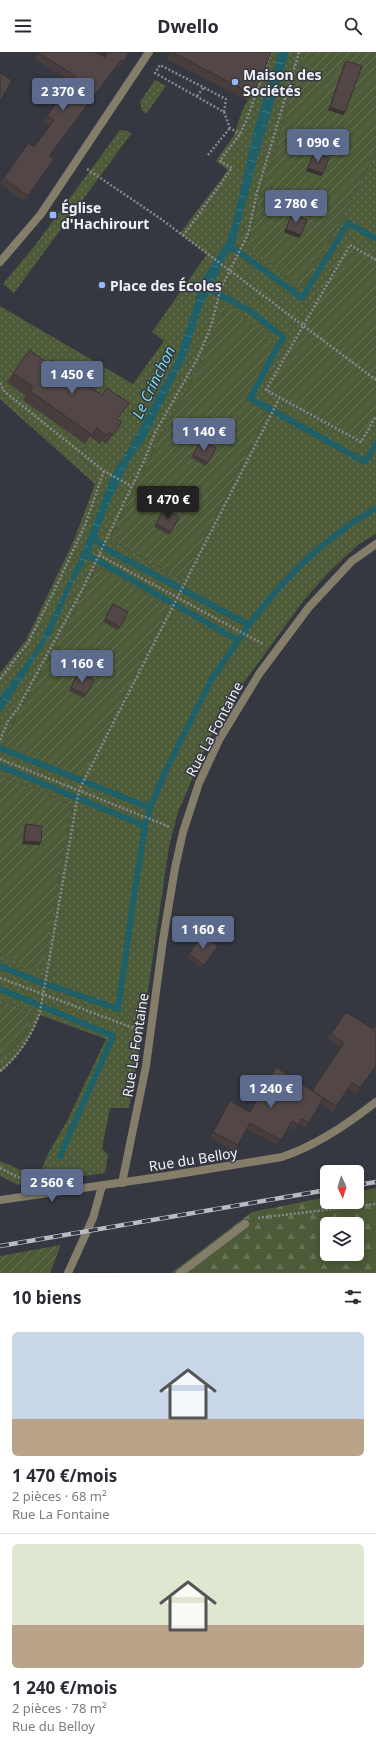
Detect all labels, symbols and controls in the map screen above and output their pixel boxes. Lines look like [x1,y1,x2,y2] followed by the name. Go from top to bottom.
[157,14,219,38] text: Dwello
[12,15,34,37] icon: menu
[342,15,364,37] icon: search
[243,65,322,100] place label: Maison des Sociétés
[230,77,240,87] marker: Maison des Sociétés
[26,78,100,112] pin: 2 370 €
[41,82,85,100] text: 2 370 €
[281,129,355,163] pin: 1 090 €
[296,133,340,151] text: 1 090 €
[259,190,333,224] pin: 2 780 €
[274,194,318,212] text: 2 780 €
[61,198,149,233] place label: Église d'Hachirourt
[48,210,58,220] marker: Église d'Hachirourt
[110,276,222,295] place label: Place des Écoles
[97,280,107,290] marker: Place des Écoles
[127,342,179,422] water label: Le Crinchon
[35,361,109,395] pin: 1 450 €
[50,365,94,383] text: 1 450 €
[167,418,241,452] pin: 1 140 €
[182,422,226,440] text: 1 140 €
[131,486,205,520] pin: 1 470 €
[146,490,190,508] text: 1 470 €
[45,650,119,684] pin: 1 160 €
[60,654,104,672] text: 1 160 €
[181,678,247,780] street label: Rue La Fontaine
[166,916,240,950] pin: 1 160 €
[181,920,225,938] text: 1 160 €
[117,991,153,1098] street label: Rue La Fontaine
[234,1075,308,1109] pin: 1 240 €
[249,1079,293,1097] text: 1 240 €
[147,1142,239,1175] street label: Rue du Belloy
[320,1165,364,1209] north arrow
[320,1165,364,1261] map controls
[15,1169,89,1203] pin: 2 560 €
[30,1173,74,1191] text: 2 560 €
[320,1217,364,1261] button: layers
[12,1286,81,1309] text: 10 biens
[342,1286,364,1308] icon: filters
[152,1358,224,1430] icon: home
[12,1464,117,1487] text: 1 470 €/mois
[12,1487,107,1505] text: 2 pièces · 68 m²
[12,1505,110,1523] text: Rue La Fontaine
[152,1570,224,1642] icon: home
[12,1676,117,1699] text: 1 240 €/mois
[12,1699,107,1717] text: 2 pièces · 78 m²
[12,1717,95,1735] text: Rue du Belloy

